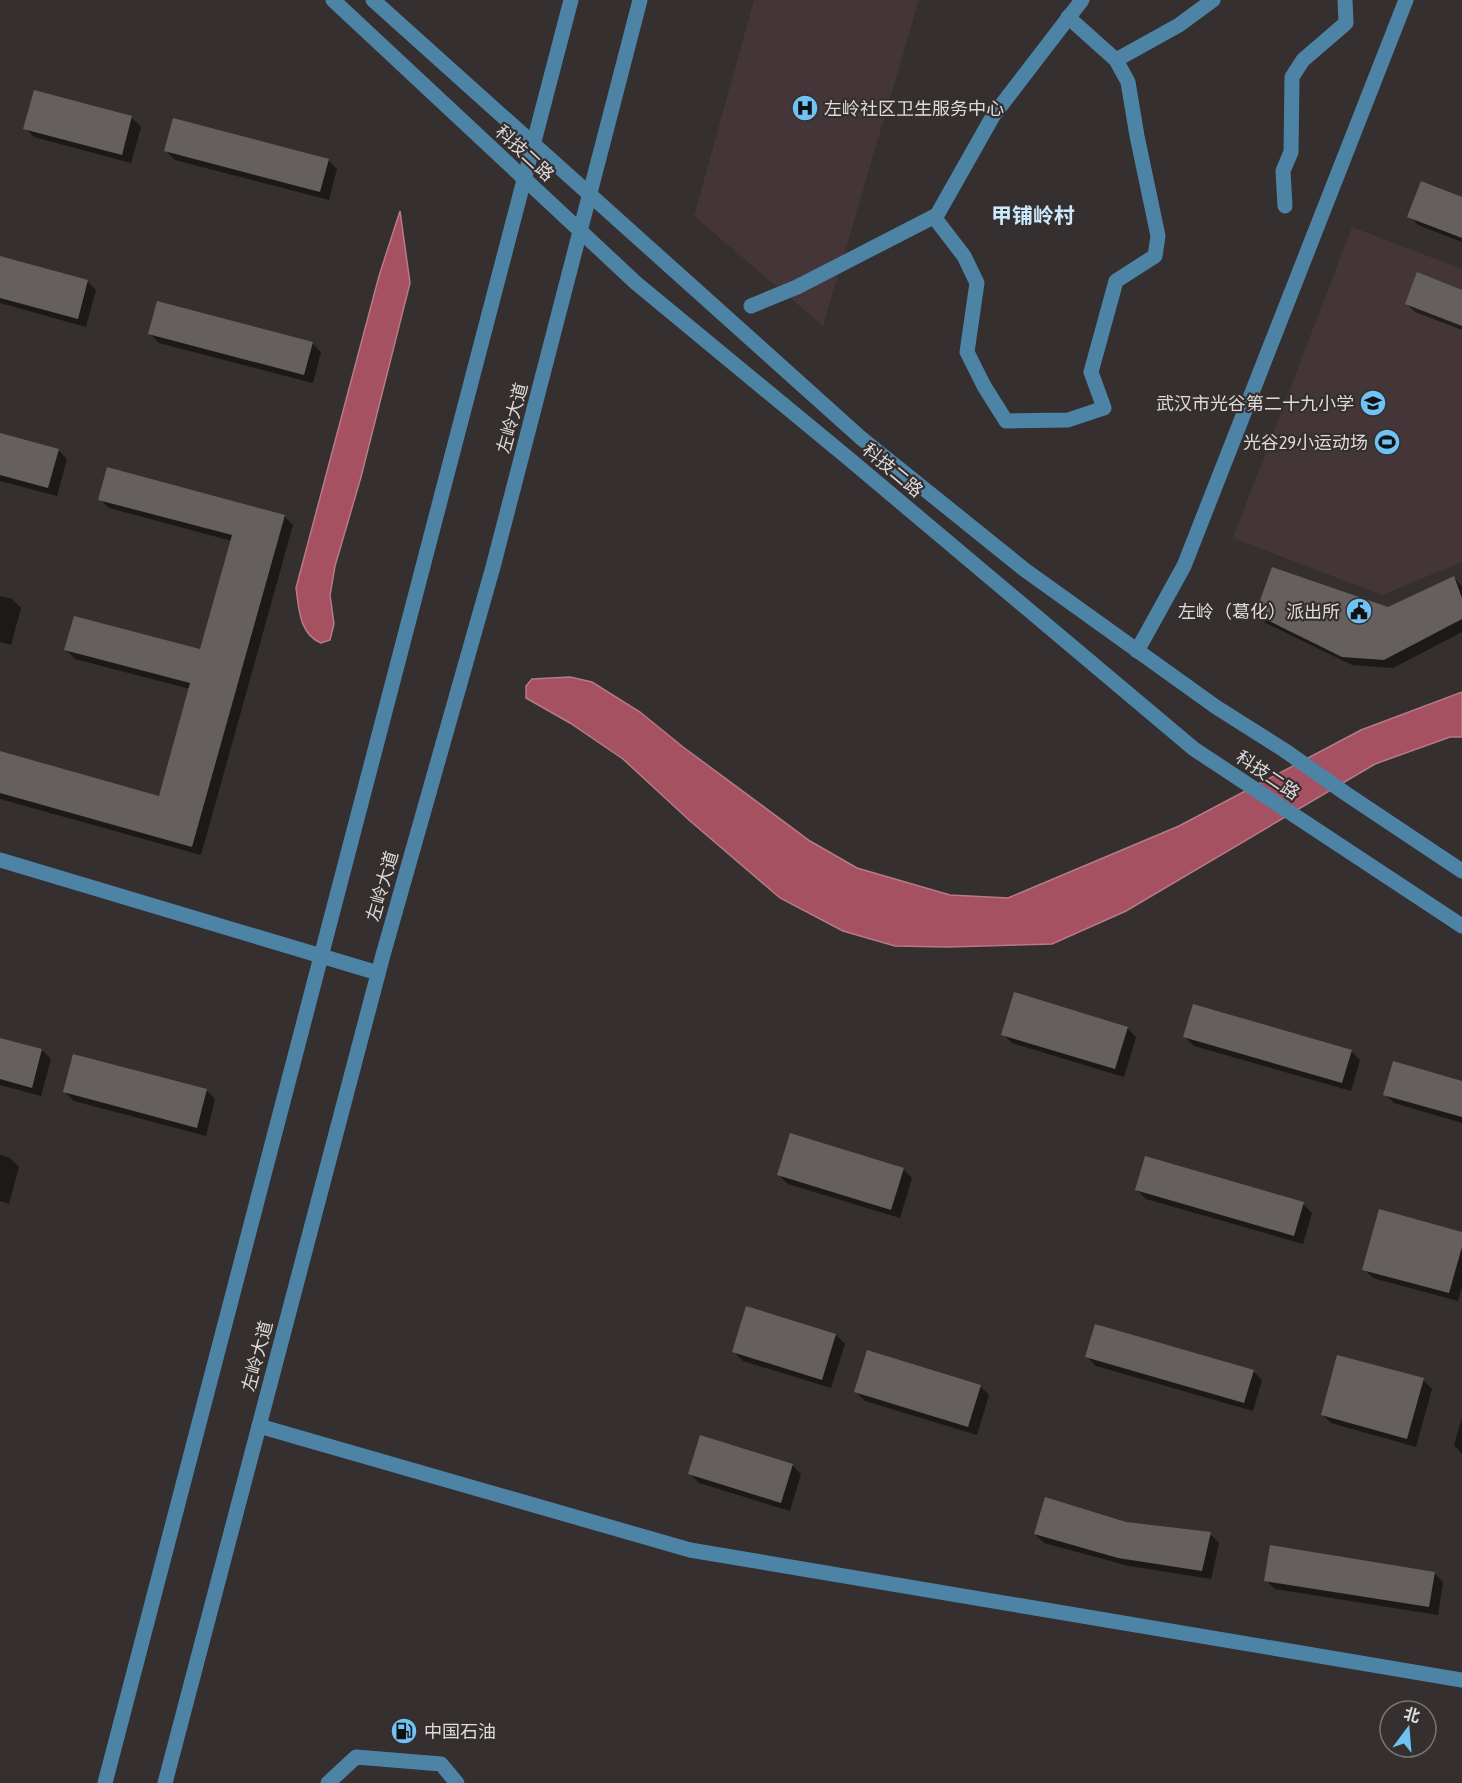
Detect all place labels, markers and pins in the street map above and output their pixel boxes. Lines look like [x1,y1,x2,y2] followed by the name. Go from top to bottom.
[790,93,820,123] hospital icon: 左岭社区卫生服务中心
[824,98,1004,119] place label: 左岭社区卫生服务中心
[1358,388,1388,418] school or university icon: 武汉市光谷第二十九小学
[1156,393,1354,414] place label: 武汉市光谷第二十九小学
[1372,427,1402,457] sports icon: 光谷29小运动场
[1243,432,1368,453] place label: 光谷29小运动场
[1344,596,1374,626] public building icon: 左岭（葛化）派出所
[1178,601,1340,622] place label: 左岭（葛化）派出所
[389,1716,419,1746] fuel station icon: 中国石油
[424,1721,496,1742] place label: 中国石油

